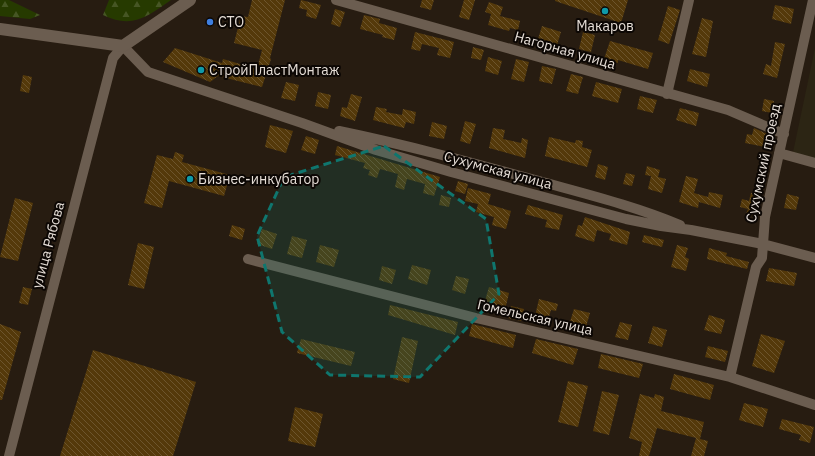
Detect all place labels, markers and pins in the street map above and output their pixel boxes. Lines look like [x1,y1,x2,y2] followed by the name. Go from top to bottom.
[600,6,610,16] marker: Макаров
[218,13,244,31] place label: СТО
[205,17,215,27] marker: СТО
[576,17,634,35] place label: Макаров
[209,61,340,79] place label: СтройПластМонтаж
[196,65,206,75] marker: СтройПластМонтаж
[198,170,319,188] place label: Бизнес-инкубатор
[185,174,195,184] marker: Бизнес-инкубатор

